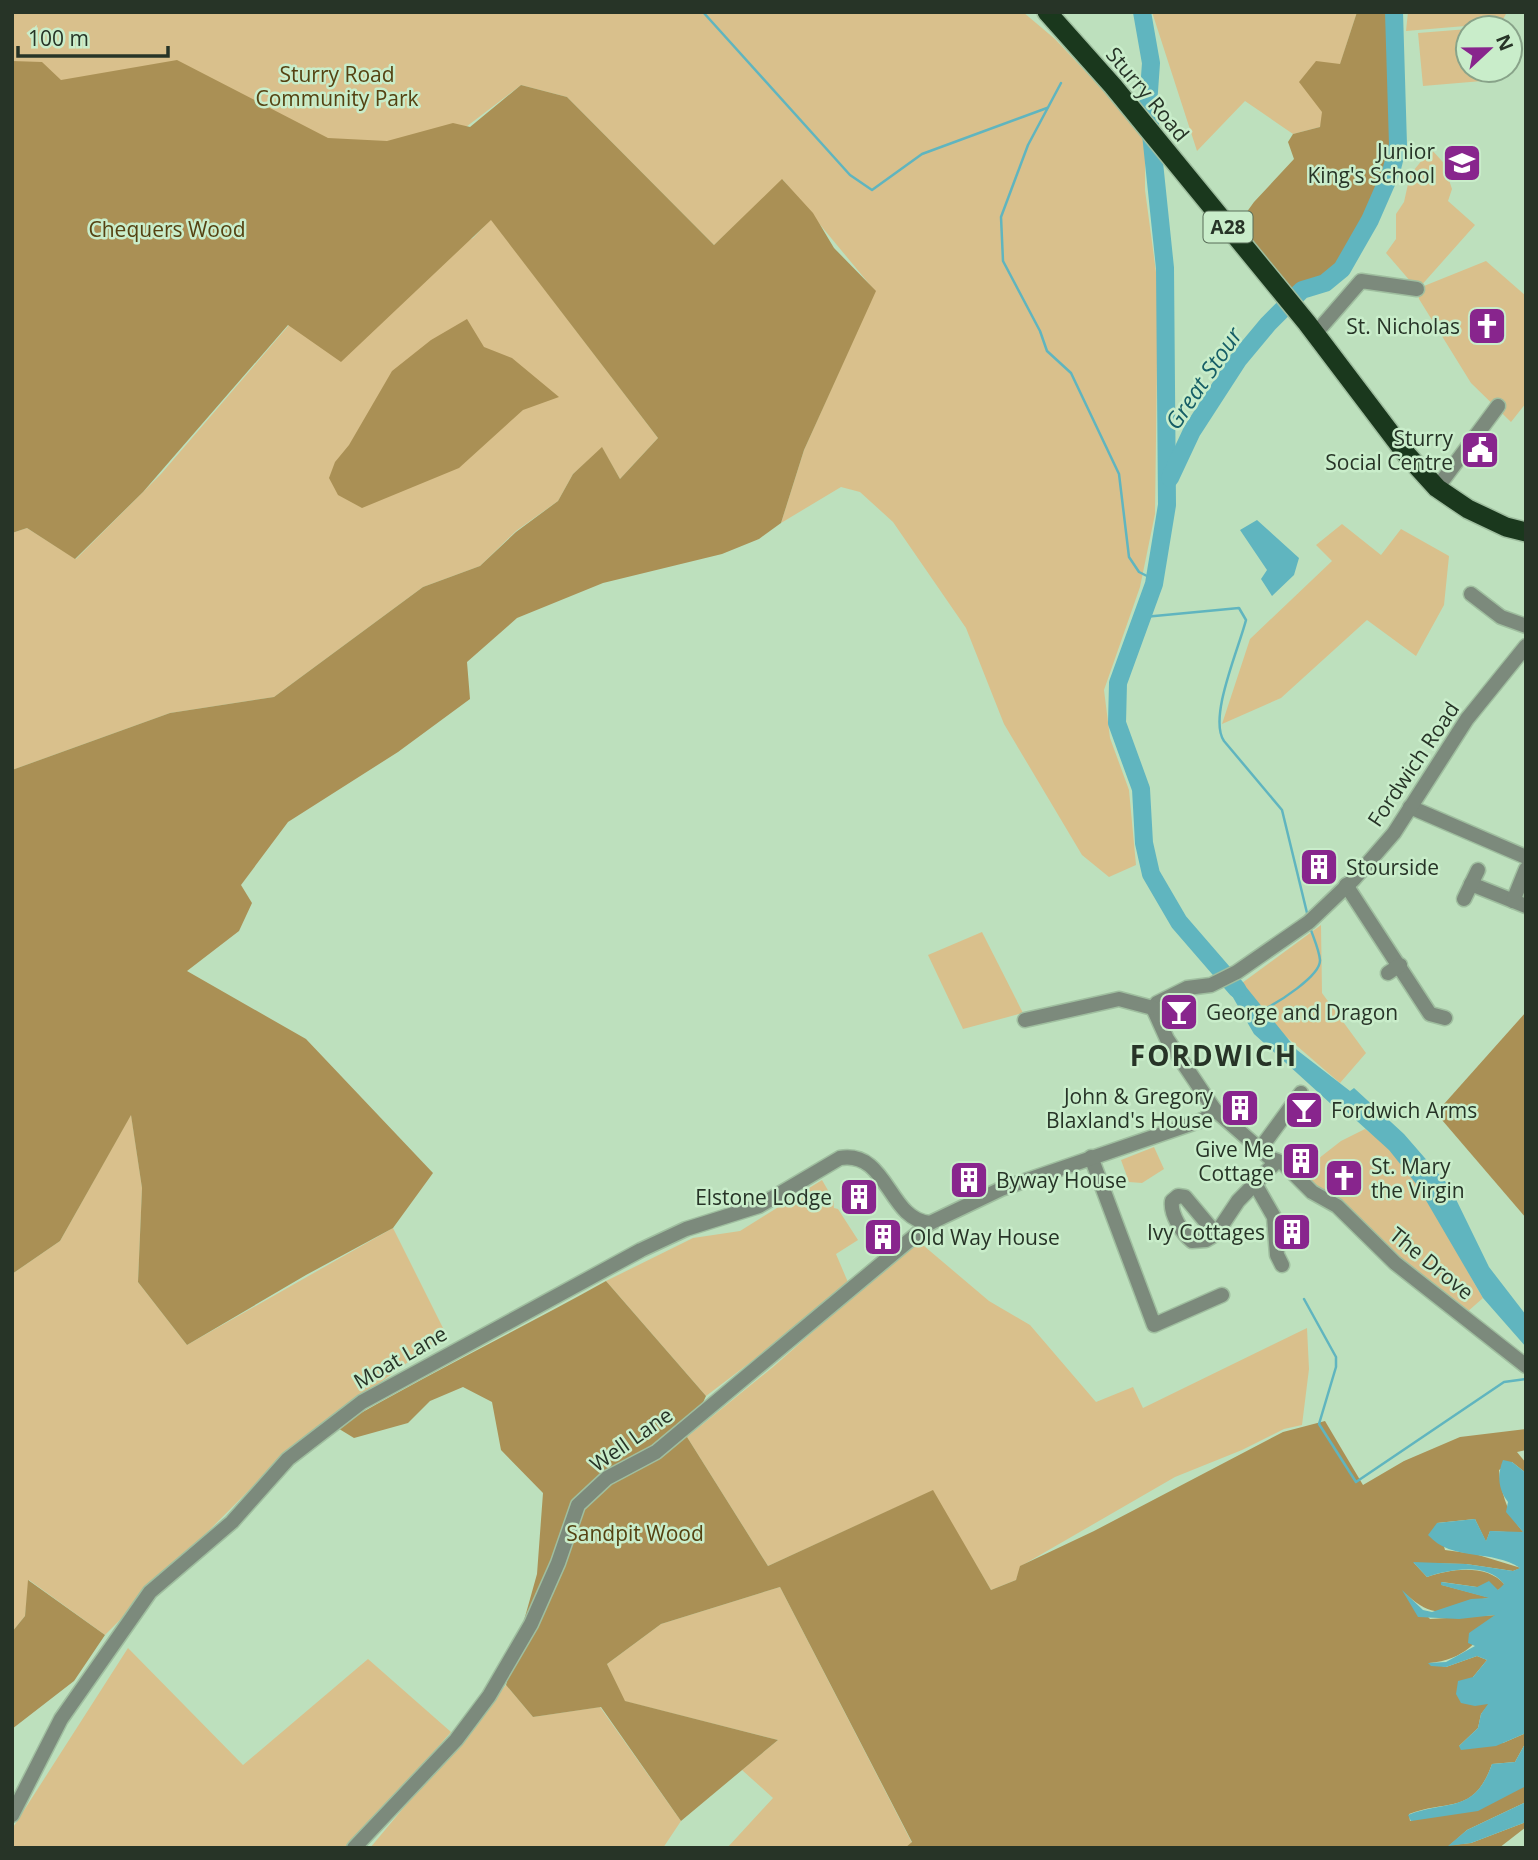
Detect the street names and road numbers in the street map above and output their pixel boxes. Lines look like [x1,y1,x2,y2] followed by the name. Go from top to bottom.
[1100,41,1196,147] street label: Sturry Road
[1204,212,1252,243] road number: A28
[1361,696,1465,832] street label: Fordwich Road
[1384,1221,1480,1305] street label: The Drove
[348,1319,452,1395] street label: Moat Lane
[584,1400,678,1478] street label: Well Lane

